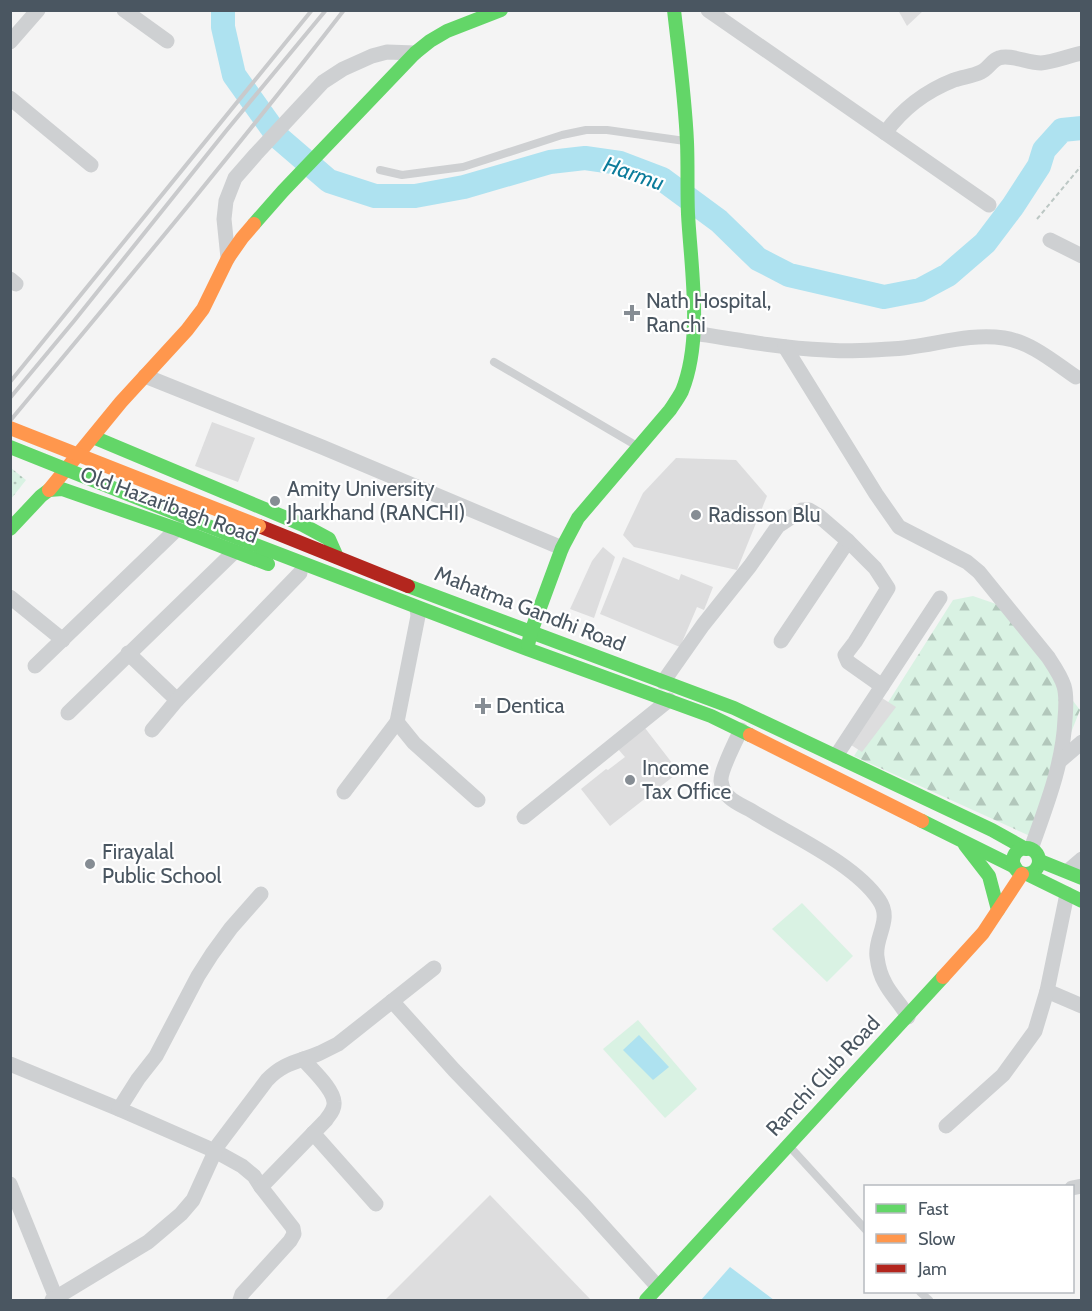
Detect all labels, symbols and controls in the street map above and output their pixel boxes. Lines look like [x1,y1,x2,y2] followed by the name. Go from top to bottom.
[600,151,668,196] water label: Harmu
[646,288,771,337] place label: Nath Hospital, Ranchi
[623,304,641,322] marker: Nath Hospital, Ranchi
[77,461,261,548] street label: Old Hazaribagh Road
[286,476,465,525] place label: Amity University Jharkhand (RANCHI)
[268,494,282,508] marker: Amity University Jharkhand (RANCHI)
[708,502,821,527] place label: Radisson Blu
[689,508,703,522] marker: Radisson Blu
[431,561,629,656] street label: Mahatma Gandhi Road
[496,693,565,718] place label: Dentica
[474,697,492,715] marker: Dentica
[642,755,731,804] place label: Income Tax Office
[623,773,637,787] marker: Income Tax Office
[102,839,221,888] place label: Firayalal Public School
[83,857,97,871] marker: Firayalal Public School
[761,1010,885,1141] street label: Ranchi Club Road
[864,1185,1074,1293] legend
[918,1198,949,1220] text: Fast
[918,1228,955,1250] text: Slow
[917,1258,947,1280] text: Jam

